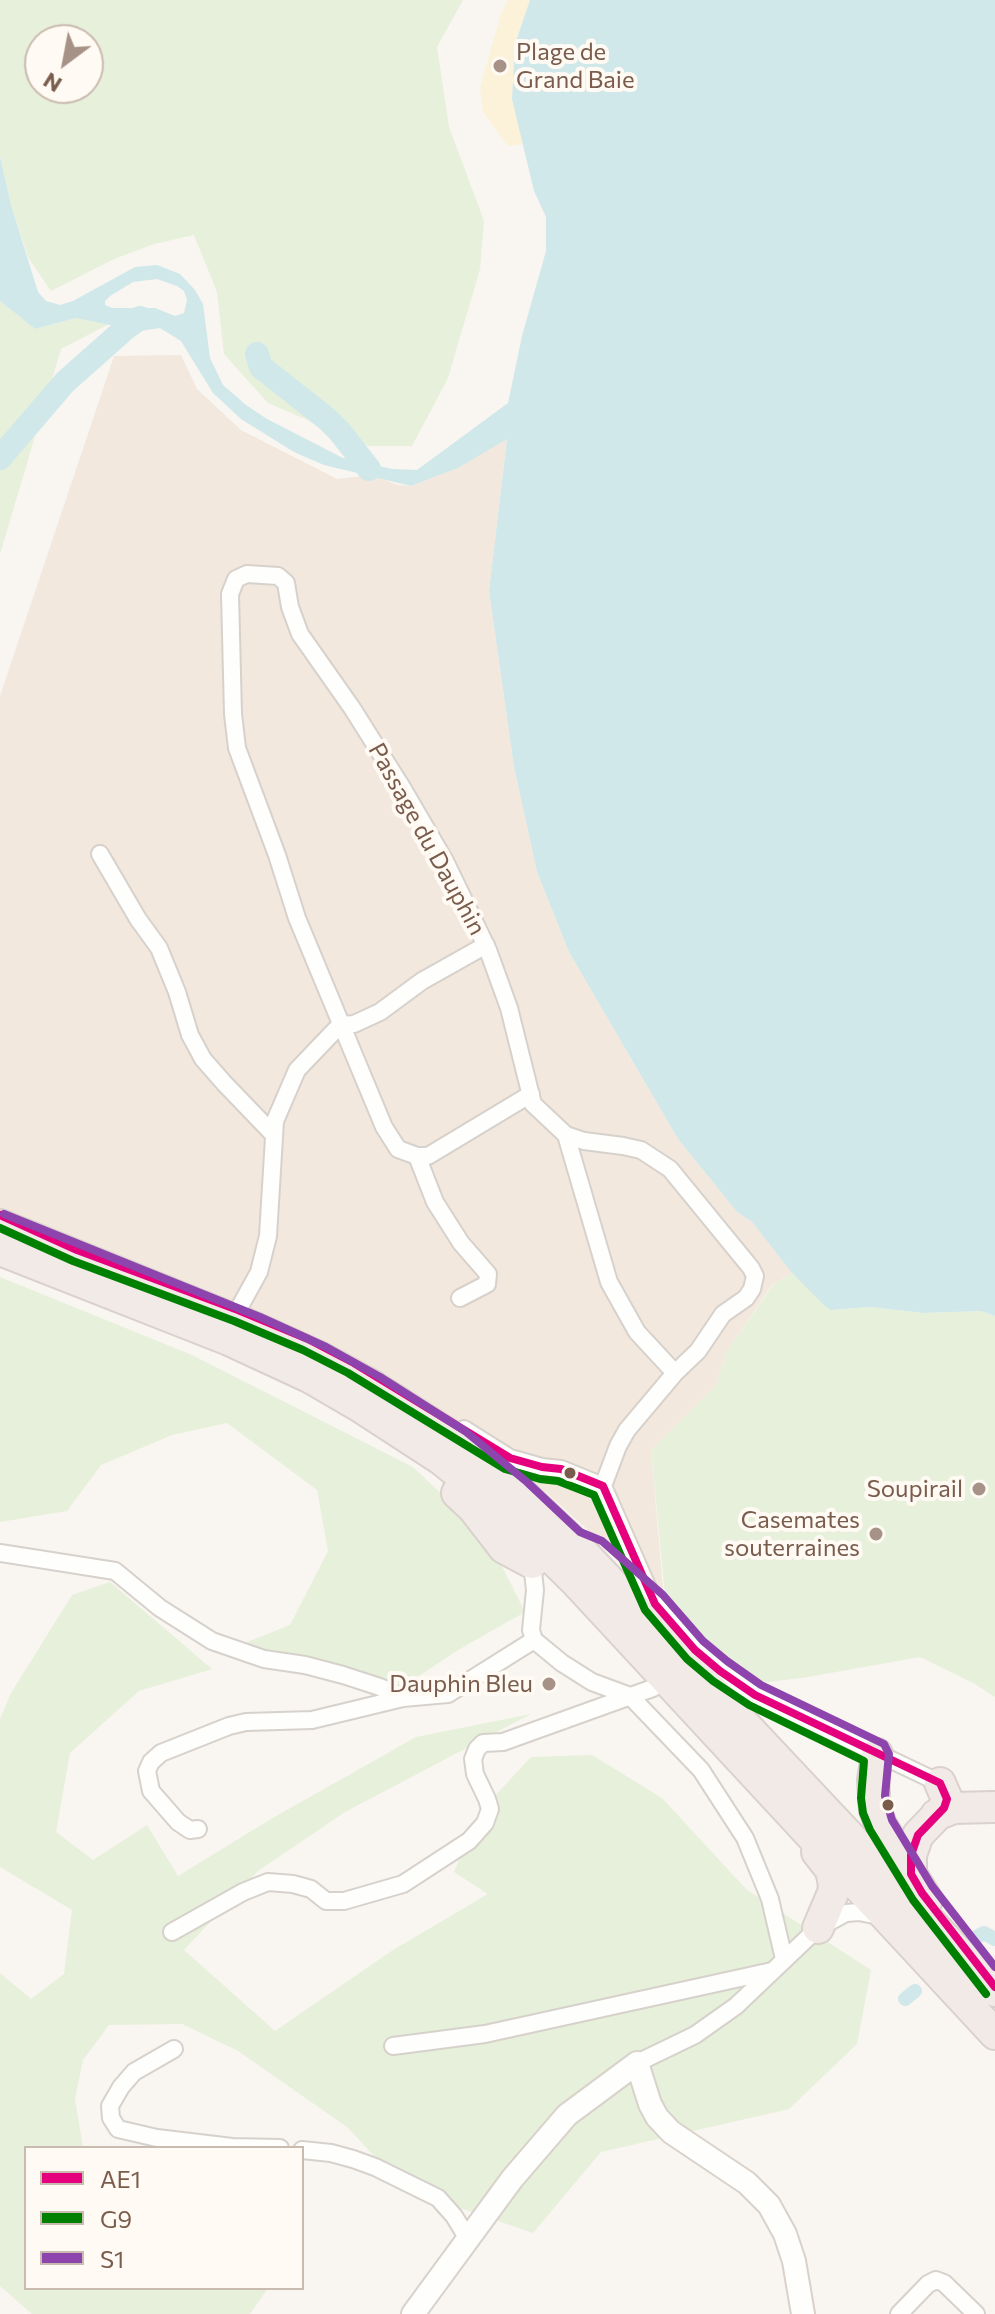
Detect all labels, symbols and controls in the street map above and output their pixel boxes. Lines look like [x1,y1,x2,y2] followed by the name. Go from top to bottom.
[24,24,104,104] north arrow
[516,38,635,94] place label: Plage de Grand Baie
[491,57,509,75] marker: Plage de Grand Baie
[38,67,66,99] text: N
[362,738,492,940] street label: Passage du Dauphin
[562,1465,578,1481] unlabelled marker
[867,1475,963,1503] place label: Soupirail
[970,1480,988,1498] marker: Soupirail
[724,1506,860,1562] place label: Casemates souterraines
[867,1525,885,1543] marker: Casemates souterraines
[389,1670,533,1698] place label: Dauphin Bleu
[540,1675,558,1693] marker: Dauphin Bleu
[880,1797,896,1813] unlabelled marker
[24,2146,304,2290] legend
[100,2164,141,2193] text: AE1
[100,2204,132,2233] text: G9
[100,2244,124,2273] text: S1

